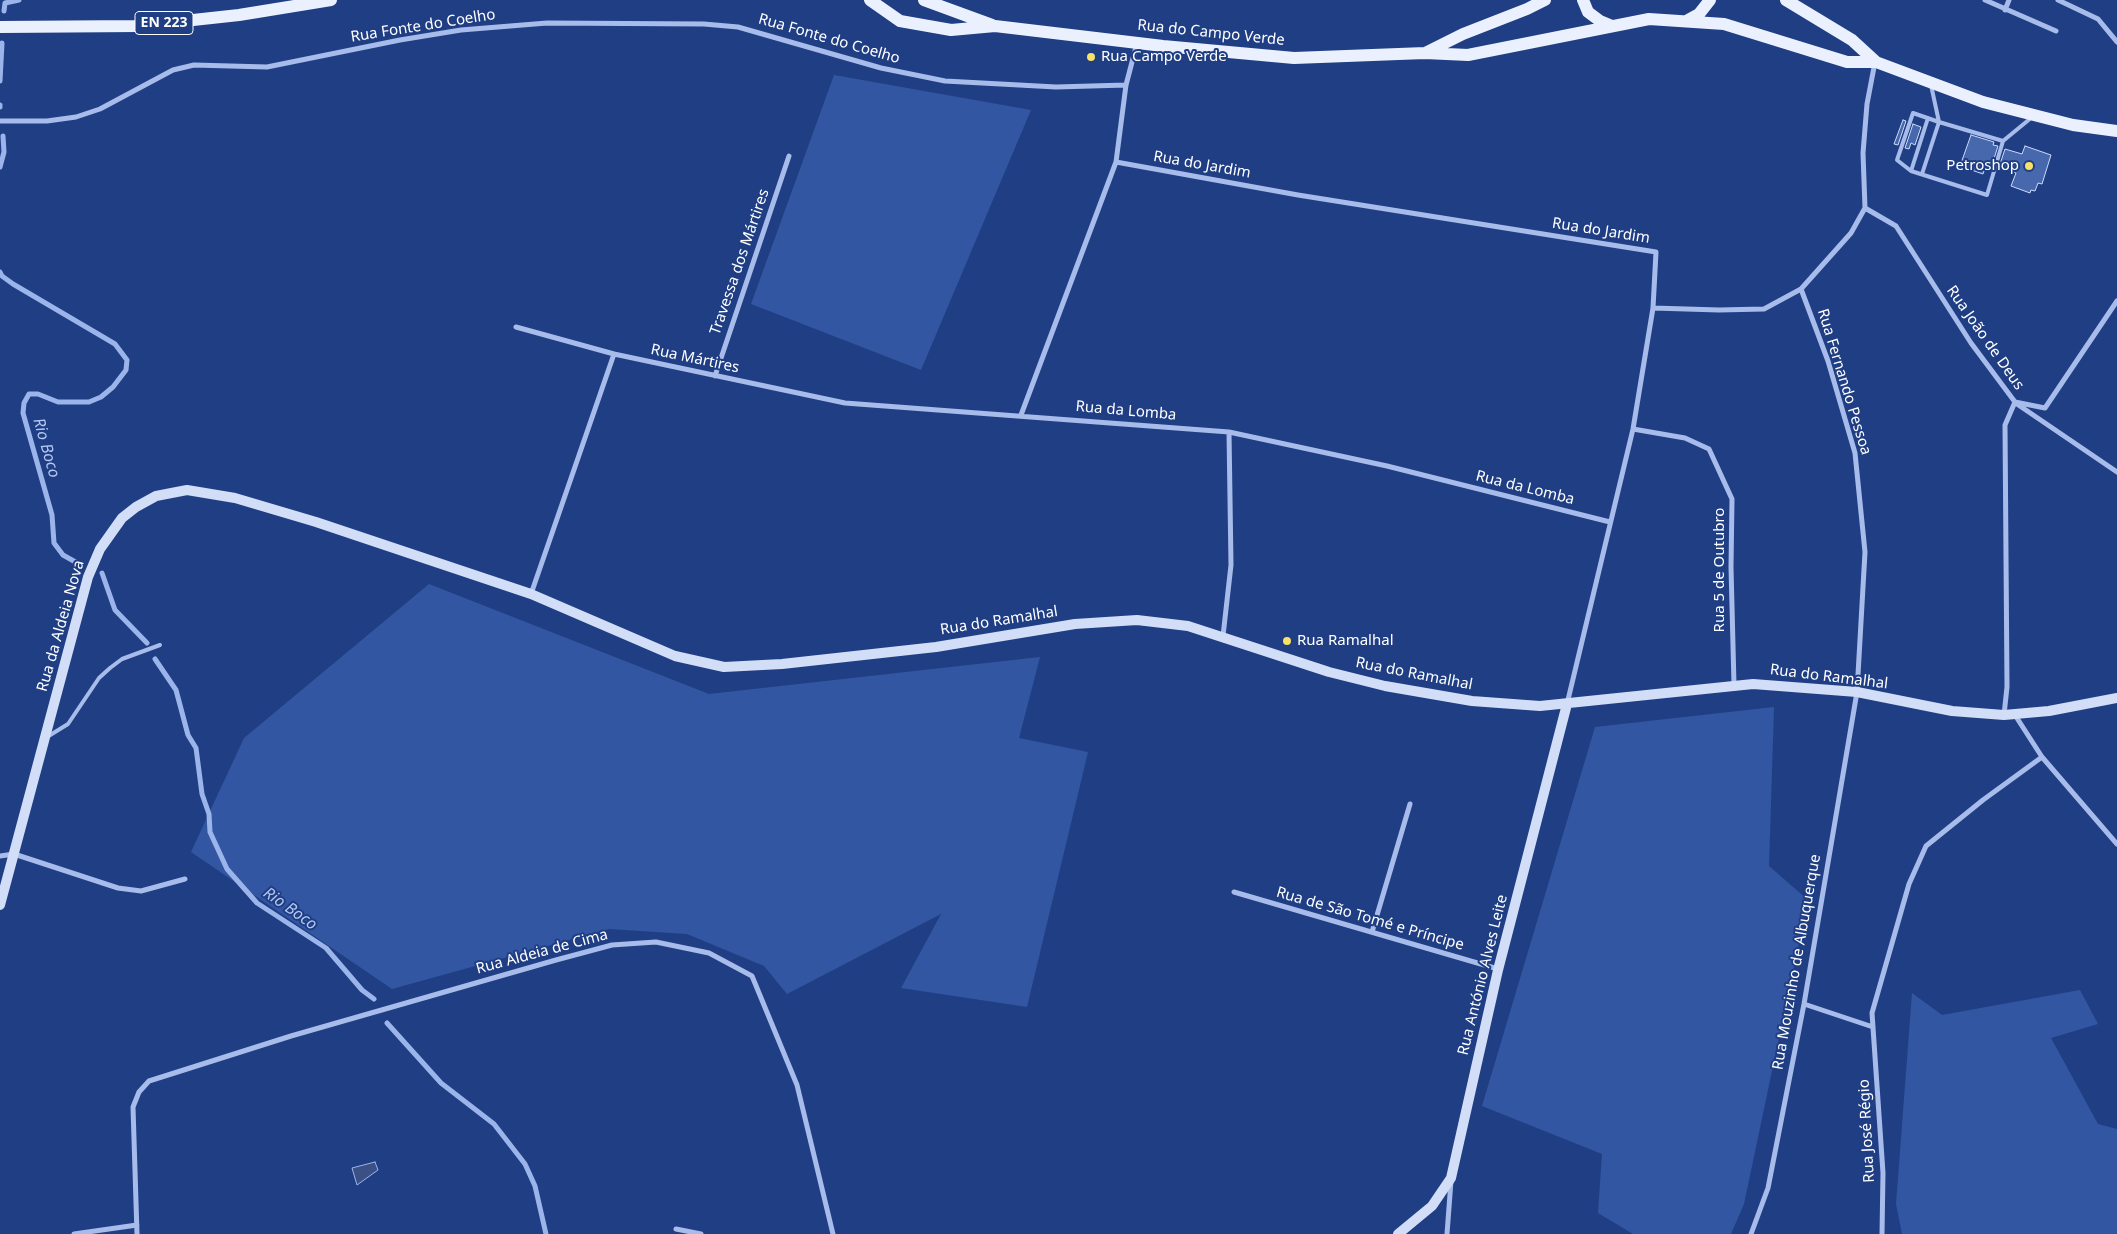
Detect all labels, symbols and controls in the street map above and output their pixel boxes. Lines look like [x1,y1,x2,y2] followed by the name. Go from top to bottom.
[349,6,497,46] street label: Rua Fonte do Coelho
[756,10,902,68] street label: Rua Fonte do Coelho
[135,12,193,34] road number: EN 223
[1136,16,1286,50] street label: Rua do Campo Verde
[1101,48,1227,66] place label: Rua Campo Verde
[1085,51,1097,63] marker: Rua Campo Verde
[1152,148,1252,182] street label: Rua do Jardim
[1946,157,2019,175] place label: Petroshop
[2023,160,2035,172] marker: Petroshop
[707,187,773,337] street label: Travessa dos Mártires
[1551,214,1651,248] street label: Rua do Jardim
[1942,282,2028,394] street label: Rua João de Deus
[1813,307,1875,457] street label: Rua Fernando Pessoa
[649,341,741,377] street label: Rua Mártires
[1075,398,1177,424] street label: Rua da Lomba
[28,416,64,480] water label: Rio Boco
[1474,467,1576,509] street label: Rua da Lomba
[1711,508,1729,632] street label: Rua 5 de Outubro
[34,558,88,694] street label: Rua da Aldeia Nova
[939,603,1059,639] street label: Rua do Ramalhal
[1297,632,1394,650] place label: Rua Ramalhal
[1281,635,1293,647] marker: Rua Ramalhal
[1354,654,1474,694] street label: Rua do Ramalhal
[1769,661,1889,693] street label: Rua do Ramalhal
[1769,853,1825,1071] street label: Rua Mouzinho de Albuquerque
[259,884,321,934] water label: Rio Boco
[1274,884,1466,954] street label: Rua de São Tomé e Príncipe
[1454,893,1512,1057] street label: Rua António Alves Leite
[474,926,610,978] street label: Rua Aldeia de Cima
[1855,1079,1879,1183] street label: Rua José Régio

